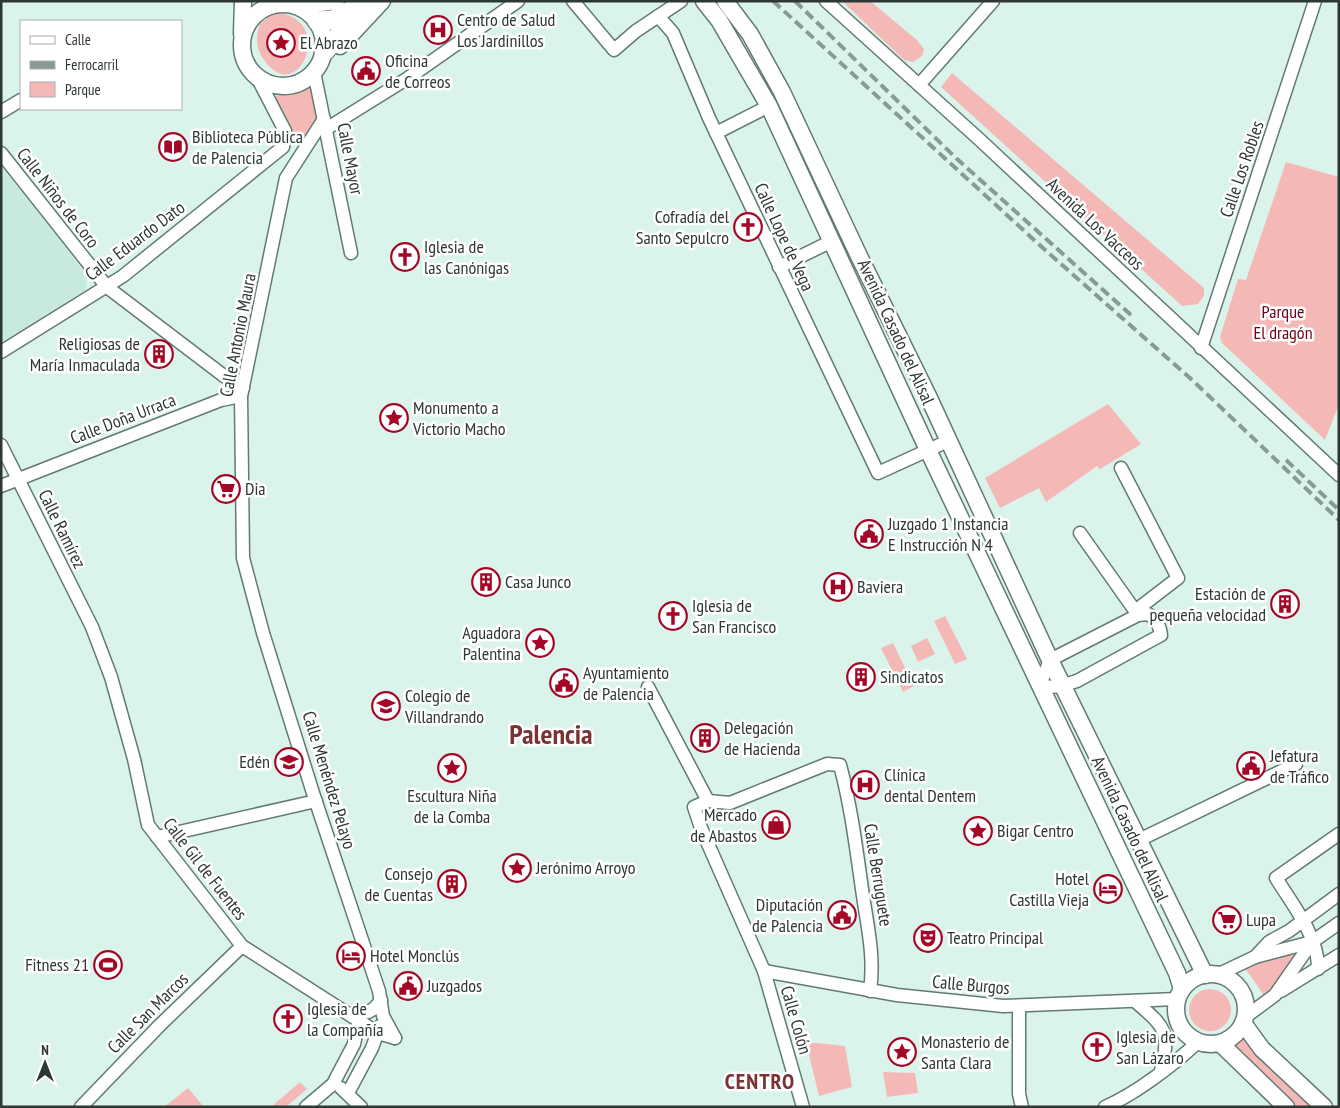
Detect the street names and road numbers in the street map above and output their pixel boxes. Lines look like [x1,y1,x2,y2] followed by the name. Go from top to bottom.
[1214,118,1269,220] street label: Calle Los Robles
[332,121,369,197] street label: Calle Mayor
[12,143,105,253] street label: Calle Niños de Coro
[1042,173,1149,275] street label: Avenida Los Vacceos
[749,179,820,295] street label: Calle Lope de Vega
[80,195,189,286] street label: Calle Eduardo Dato
[853,255,941,409] street label: Avenida Casado del Alisal
[214,271,261,399] street label: Calle Antonio Maura
[67,388,179,449] street label: Calle Doña Urraca
[33,486,91,572] street label: Calle Ramírez
[298,708,361,852] street label: Calle Menéndez Pelayo
[1087,752,1175,906] street label: Avenida Casado del Alisal
[158,813,252,924] street label: Calle Gil de Fuentes
[859,822,898,928] street label: Calle Berruguete
[102,967,193,1058] street label: Calle San Marcos
[931,970,1011,999] street label: Calle Burgos
[776,983,817,1057] street label: Calle Colón

